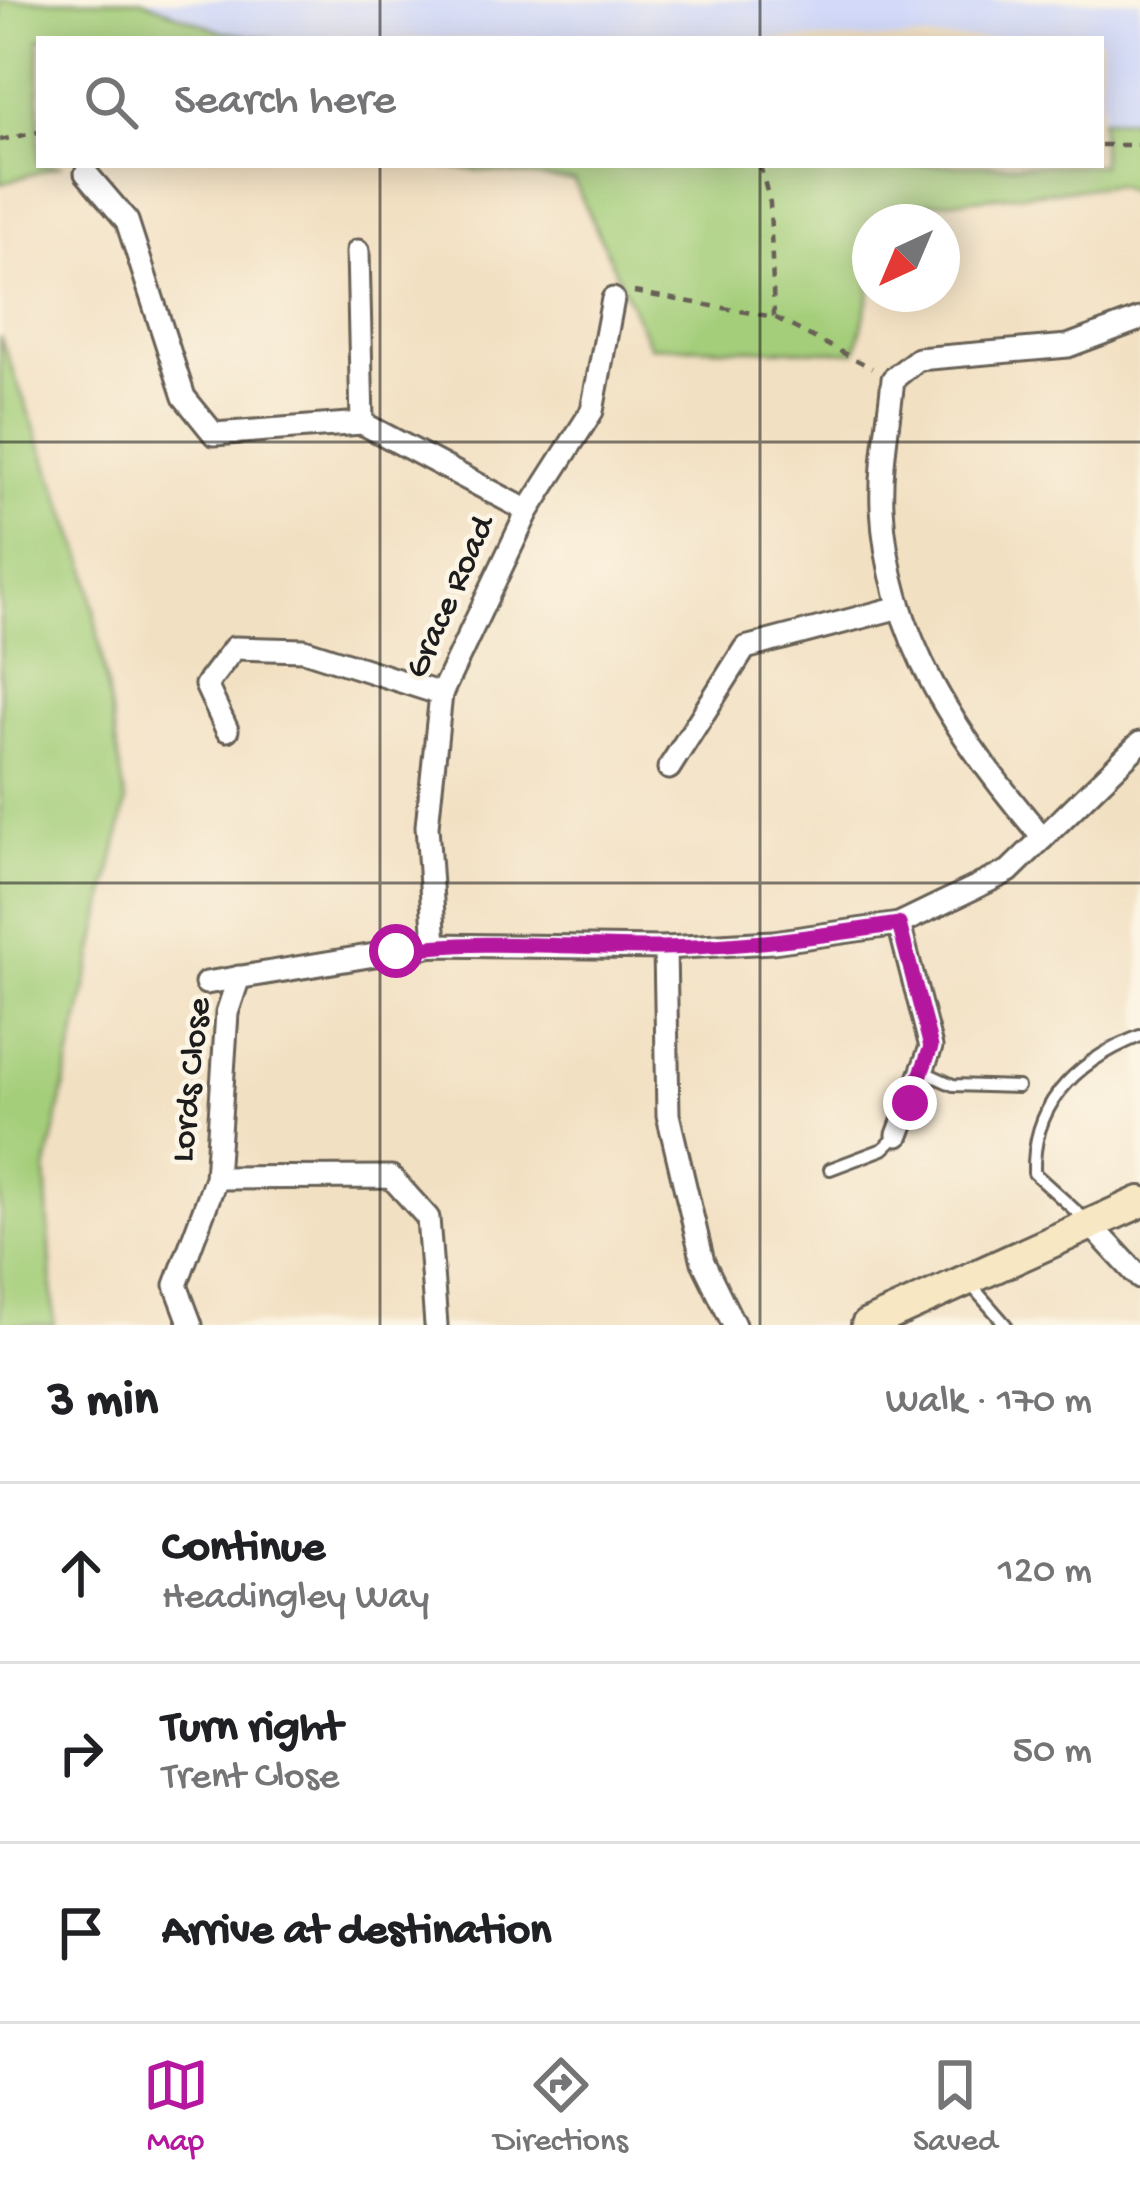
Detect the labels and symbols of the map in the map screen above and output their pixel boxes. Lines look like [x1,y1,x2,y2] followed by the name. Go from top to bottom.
[852,204,960,312] north arrow
[397,507,508,686] street label: Grace Road
[369,924,423,978] route start
[163,995,223,1165] street label: Lords Close
[883,1076,937,1130] route end

